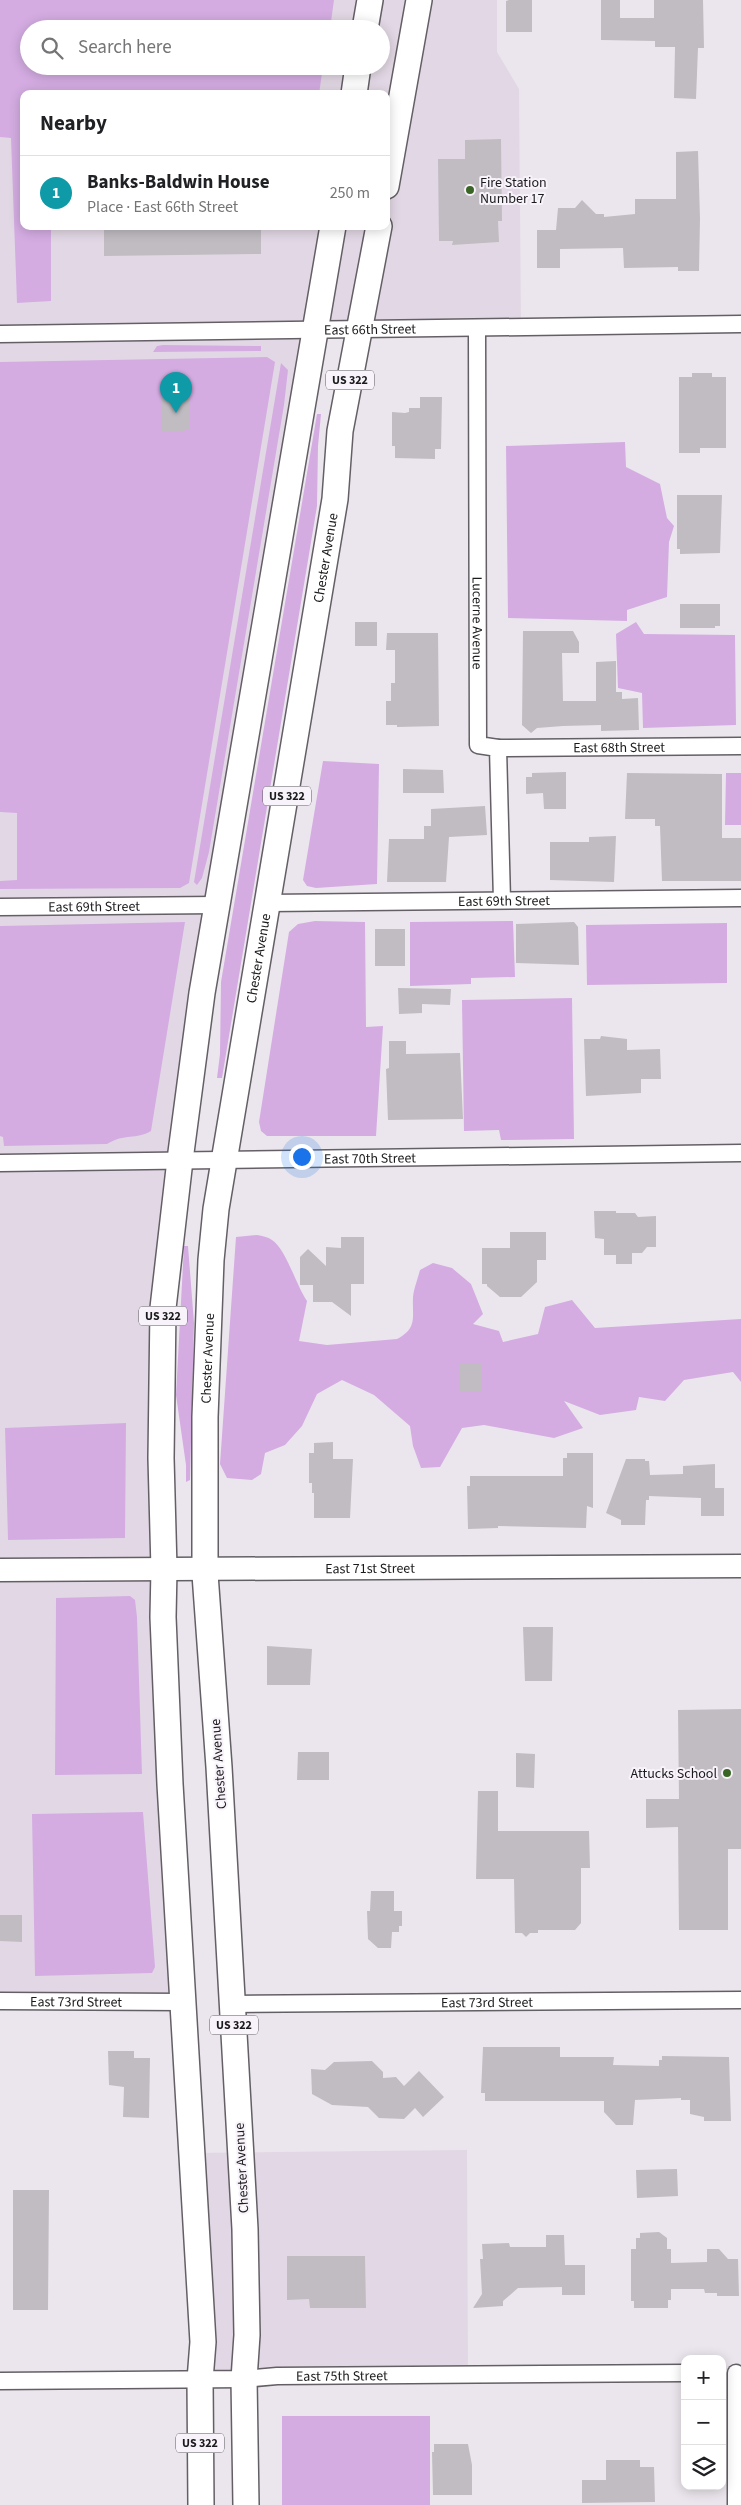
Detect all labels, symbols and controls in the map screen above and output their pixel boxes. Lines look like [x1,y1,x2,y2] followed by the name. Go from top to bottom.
[20,20,390,75] search box
[38,34,66,62] icon: search
[78,34,172,61] text: Search here
[40,108,107,138] text: Nearby
[87,169,270,196] text: Banks-Baldwin House
[480,173,547,209] place label: Fire Station Number 17
[52,182,60,204] text: 1
[330,182,370,204] text: 250 m
[464,184,476,196] marker: Fire Station Number 17
[87,196,238,218] text: Place · East 66th Street
[324,319,416,341] street label: East 66th Street
[326,370,374,390] road number: US 322
[160,372,192,413] pin: 1
[309,512,343,604] street label: Chester Avenue
[467,577,487,669] street label: Lucerne Avenue
[573,738,665,758] street label: East 68th Street
[263,786,311,806] road number: US 322
[458,891,550,912] street label: East 69th Street
[48,897,140,918] street label: East 69th Street
[242,912,276,1005] street label: Chester Avenue
[289,1144,315,1170] your location
[324,1148,416,1170] street label: East 70th Street
[139,1306,187,1325] road number: US 322
[197,1313,220,1404] street label: Chester Avenue
[325,1559,415,1579] street label: East 71st Street
[206,1718,232,1810] street label: Chester Avenue
[631,1764,717,1784] place label: Attucks School
[721,1767,733,1779] marker: Attucks School
[30,1992,122,2013] street label: East 73rd Street
[441,1993,533,2013] street label: East 73rd Street
[210,2016,258,2034] road number: US 322
[230,2122,254,2214] street label: Chester Avenue
[681,2355,726,2490] map controls
[681,2355,726,2400] button: +
[296,2366,388,2387] street label: East 75th Street
[681,2400,726,2445] button: −
[176,2434,224,2452] road number: US 322
[681,2445,726,2490] button: layers

